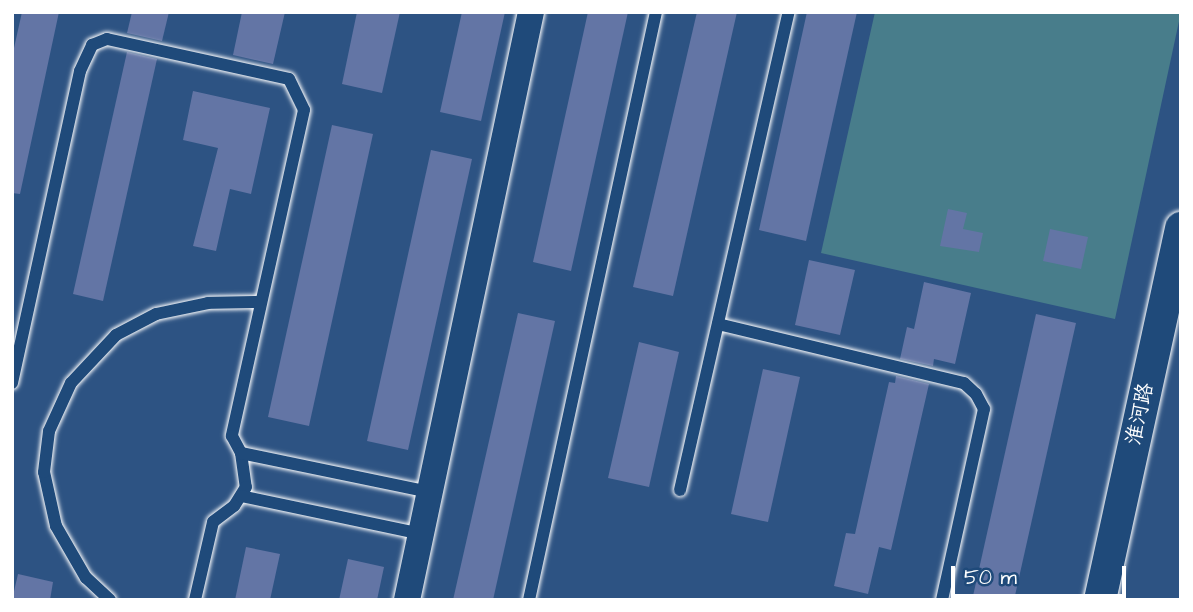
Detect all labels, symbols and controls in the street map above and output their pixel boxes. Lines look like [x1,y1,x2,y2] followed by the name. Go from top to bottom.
[1121,381,1159,447] street label: 淮河路
[955,552,1130,596] scale bar
[964,563,1017,592] text: 50 m

